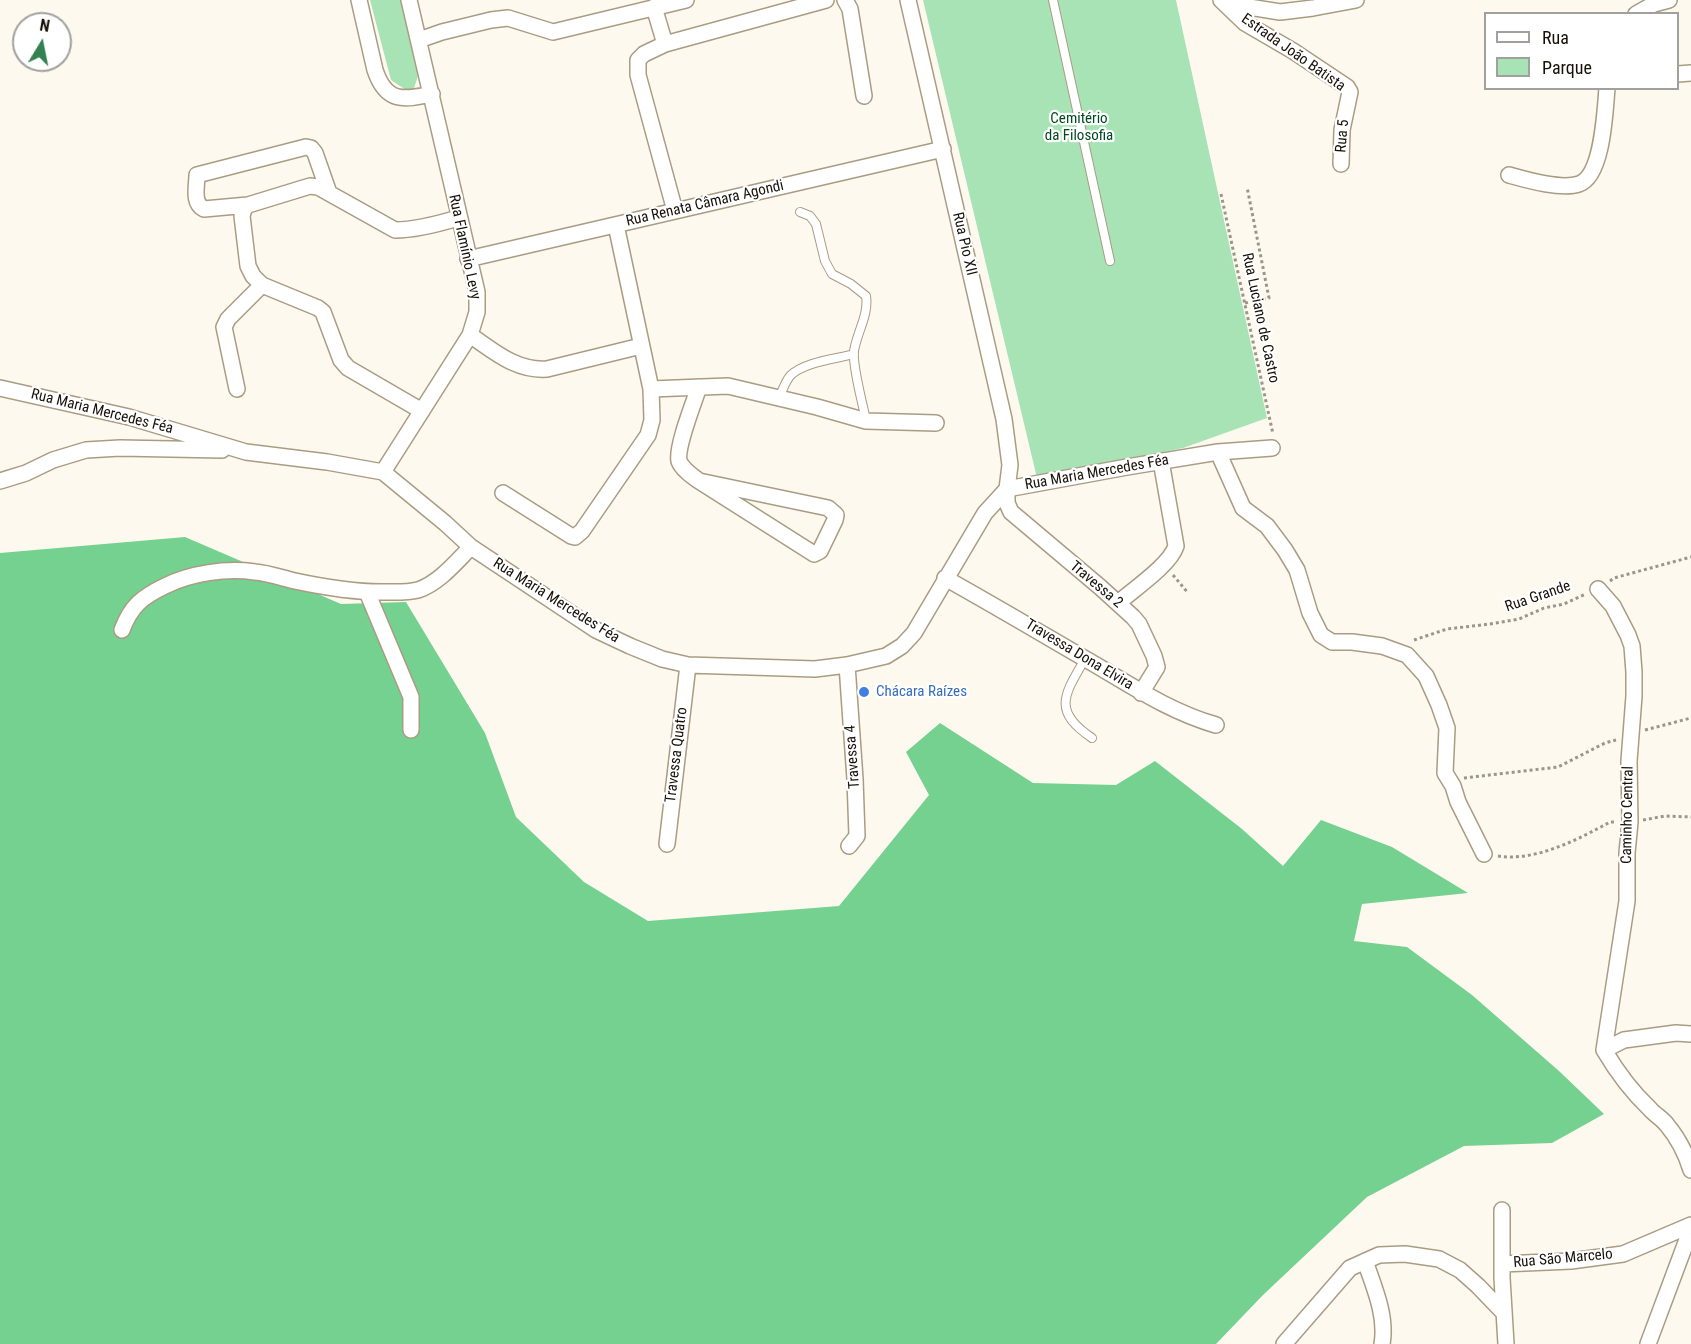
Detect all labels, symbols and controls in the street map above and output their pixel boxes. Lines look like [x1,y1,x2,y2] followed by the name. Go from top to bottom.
[1237,10,1349,96] street label: Estrada João Batista
[12,12,72,72] north arrow
[1484,12,1679,90] legend
[38,16,51,36] text: N
[1542,27,1569,48] text: Rua
[1542,57,1592,78] text: Parque
[1045,110,1113,145] park label: Cemitério da Filosofia
[1333,119,1353,153] street label: Rua 5
[624,177,786,231] street label: Rua Renata Câmara Agondi
[444,193,484,301] street label: Rua Flamínio Levy
[948,211,980,277] street label: Rua Pio XII
[1237,251,1283,385] street label: Rua Luciano de Castro
[29,386,175,438] street label: Rua Maria Mercedes Féa
[1024,451,1170,495] street label: Rua Maria Mercedes Féa
[489,555,623,647] street label: Rua Maria Mercedes Féa
[1066,558,1126,612] street label: Travessa 2
[1503,577,1573,617] street label: Rua Grande
[1022,616,1136,694] street label: Travessa Dona Elvira
[876,683,967,701] place label: Chácara Raízes
[857,685,871,699] marker: Chácara Raízes
[662,706,692,804] street label: Travessa Quatro
[842,725,864,789] street label: Travessa 4
[1618,766,1638,864] street label: Caminho Central
[1513,1246,1613,1272] street label: Rua São Marcelo

